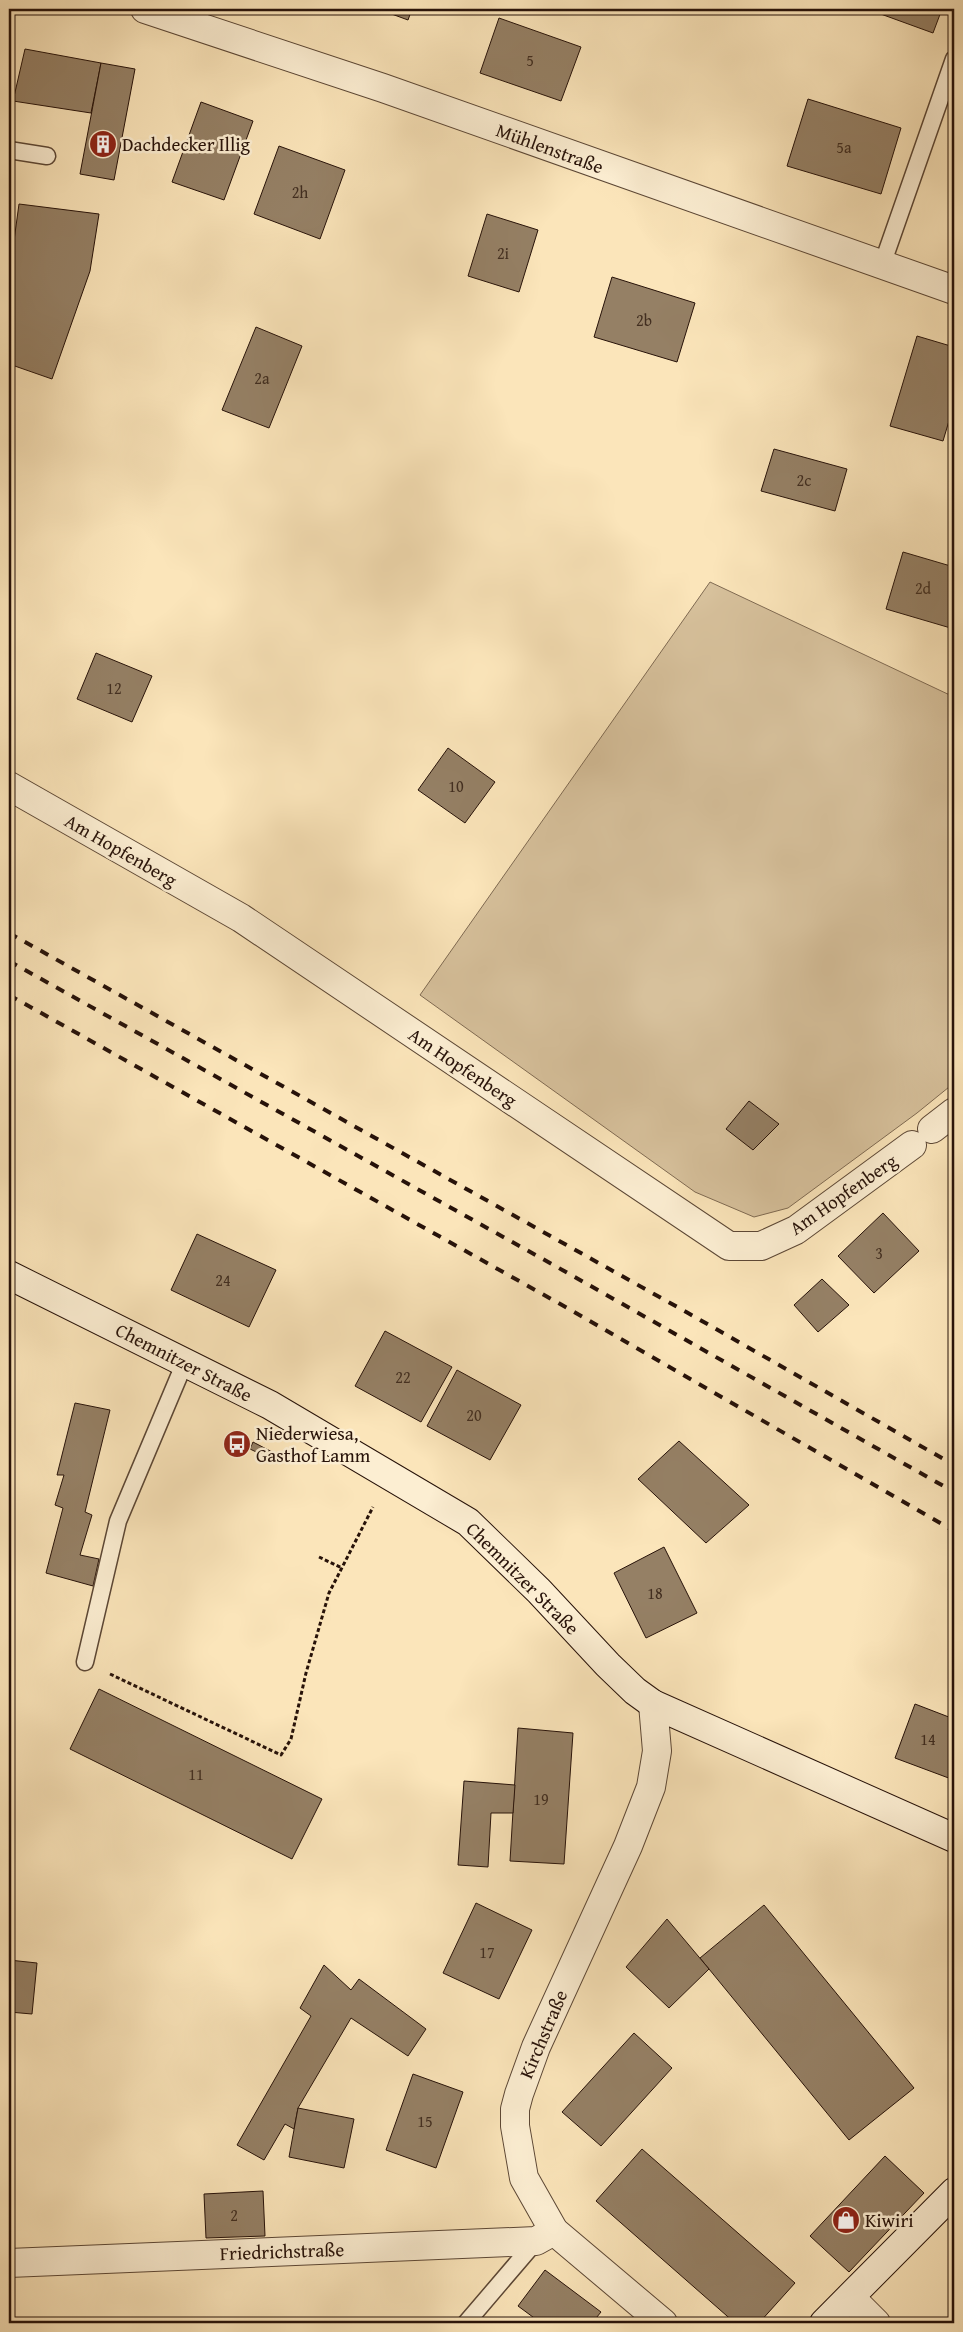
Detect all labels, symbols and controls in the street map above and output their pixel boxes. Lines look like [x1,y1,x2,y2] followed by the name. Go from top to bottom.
[526,48,534,72] house number: 5
[492,116,608,180] street label: Mühlenstraße
[88,129,118,159] building icon: Dachdecker Illig
[122,130,251,158] place label: Dachdecker Illig
[836,135,852,159] house number: 5a
[292,180,308,204] house number: 2h
[497,241,510,265] house number: 2i
[636,308,652,332] house number: 2b
[254,366,270,390] house number: 2a
[797,468,811,492] house number: 2c
[915,576,932,600] house number: 2d
[106,676,122,700] house number: 12
[448,774,464,798] house number: 10
[60,807,183,894] street label: Am Hopfenberg
[403,1020,523,1114] street label: Am Hopfenberg
[784,1146,903,1241] street label: Am Hopfenberg
[875,1241,883,1265] house number: 3
[215,1268,231,1292] house number: 24
[111,1315,257,1409] street label: Chemnitzer Straße
[395,1365,411,1389] house number: 22
[466,1403,482,1427] house number: 20
[256,1419,371,1469] place label: Niederwiesa, Gasthof Lamm
[222,1429,252,1459] bus stop icon: Niederwiesa, Gasthof Lamm
[460,1515,586,1641] street label: Chemnitzer Straße
[647,1581,663,1605] house number: 18
[920,1727,936,1751] house number: 14
[188,1762,204,1786] house number: 11
[533,1787,549,1811] house number: 19
[479,1940,495,1964] house number: 17
[512,1985,574,2083] street label: Kirchstraße
[417,2109,433,2133] house number: 15
[230,2203,238,2227] house number: 2
[831,2205,861,2235] shop icon: Kiwiri
[865,2206,914,2234] place label: Kiwiri
[219,2235,345,2267] street label: Friedrichstraße

